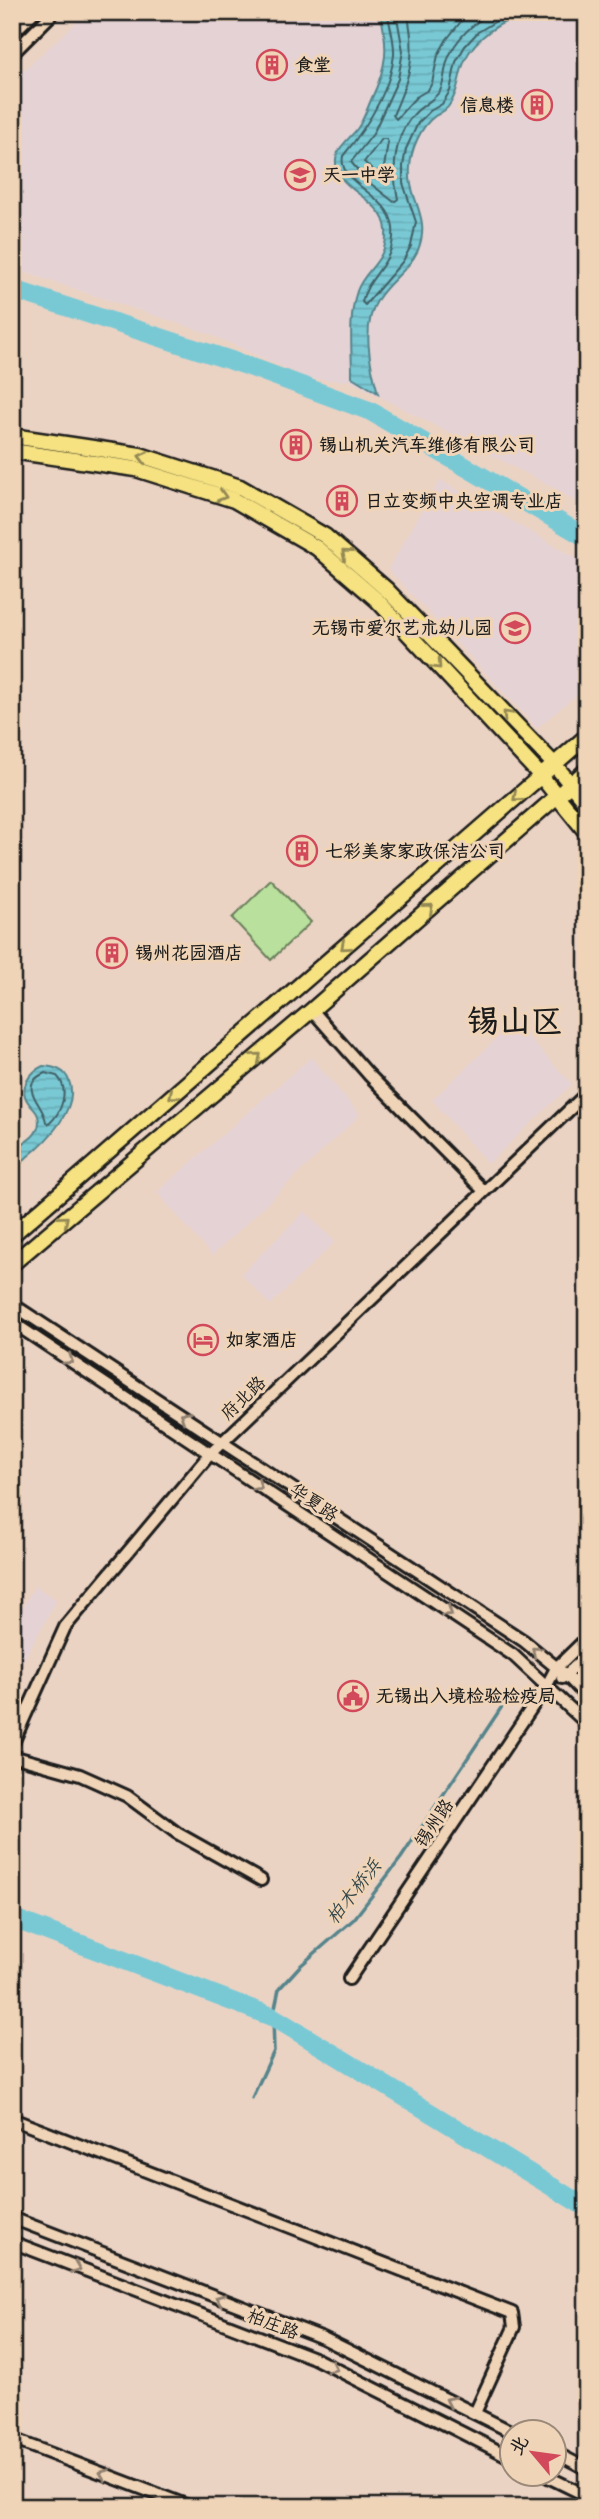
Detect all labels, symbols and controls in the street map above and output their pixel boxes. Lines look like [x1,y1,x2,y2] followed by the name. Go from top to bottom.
[255,48,289,82] building icon: 食堂
[295,53,331,76] place label: 食堂
[520,88,554,122] building icon: 信息楼
[460,93,514,116] place label: 信息楼
[283,158,317,192] school or university icon: 天一中学
[323,163,395,186] place label: 天一中学
[279,428,313,462] building icon: 锡山机关汽车维修有限公司
[319,433,535,456] place label: 锡山机关汽车维修有限公司
[137,451,149,465] one-way arrow
[325,484,359,518] building icon: 日立变频中央空调专业店
[215,488,228,502] one-way arrow
[365,489,563,512] place label: 日立变频中央空调专业店
[341,550,354,562] one-way arrow
[498,611,532,645] school or university icon: 无锡市爱尔艺术幼儿园
[312,616,492,639] place label: 无锡市爱尔艺术幼儿园
[429,657,442,670] one-way arrow
[502,710,515,723] one-way arrow
[512,789,525,801] one-way arrow
[285,834,319,868] building icon: 七彩美家家政保洁公司
[325,839,505,862] place label: 七彩美家家政保洁公司
[420,904,433,916] one-way arrow
[95,936,129,970] building icon: 锡州花园酒店
[340,938,353,950] one-way arrow
[135,941,243,964] place label: 锡州花园酒店
[467,1000,563,1041] district label: 锡山区
[248,1053,261,1065] one-way arrow
[168,1087,181,1099] one-way arrow
[56,1216,69,1228] one-way arrow
[186,1323,220,1357] hotel icon: 如家酒店
[226,1328,298,1351] place label: 如家酒店
[61,1352,74,1364] one-way arrow
[215,1371,270,1425] street label: 府北路
[179,1412,192,1424] one-way arrow
[285,1477,343,1526] street label: 华夏路
[250,1478,263,1491] one-way arrow
[440,1604,453,1616] one-way arrow
[531,1647,544,1659] one-way arrow
[336,1679,370,1713] public building icon: 无锡出入境检验检疫局
[376,1684,556,1707] place label: 无锡出入境检验检疫局
[409,1794,458,1852] street label: 锡州路
[320,1853,386,1928] water label: 柏木桥浜
[69,2259,81,2273] one-way arrow
[215,2293,227,2307] one-way arrow
[244,2303,303,2344] street label: 柏庄路
[326,2359,338,2373] one-way arrow
[445,2396,457,2410] one-way arrow
[498,2418,568,2488] north arrow
[503,2431,533,2459] text: 北
[99,2468,111,2482] one-way arrow

